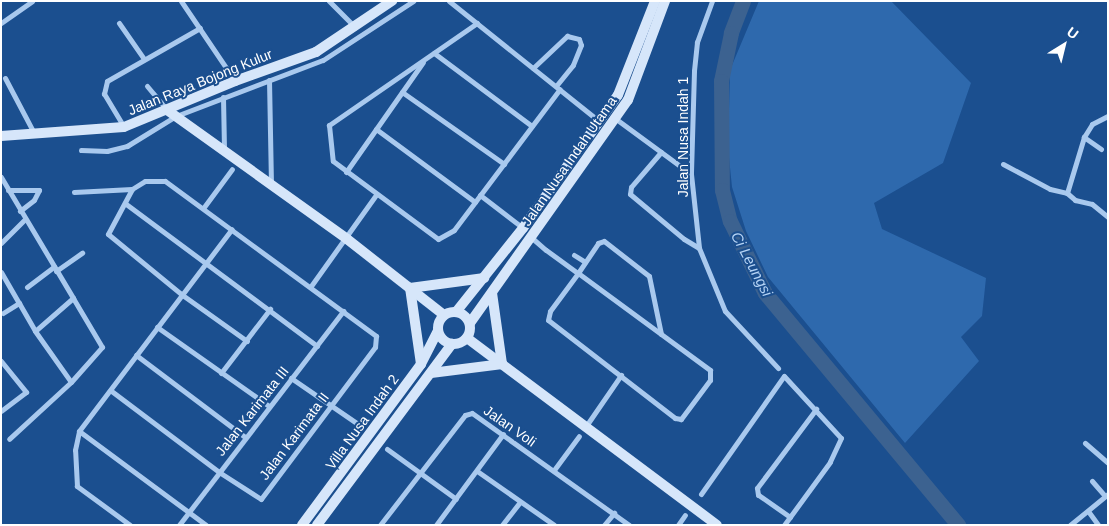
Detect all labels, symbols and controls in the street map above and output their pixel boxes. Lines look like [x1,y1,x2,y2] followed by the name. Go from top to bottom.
[1039,20,1089,70] north arrow
[1064,23,1082,42] text: U
[125,45,275,119] street label: Jalan Raya Bojong Kulur
[675,77,691,197] street label: Jalan Nusa Indah 1
[518,93,620,229] street label: Jalan Nusa Indah Utama
[727,228,777,300] water label: Ci Leungsi
[212,363,292,459] street label: Jalan Karimata III
[322,371,402,473] street label: Villa Nusa Indah 2
[256,389,332,483] street label: Jalan Karimata II
[481,402,539,450] street label: Jalan Voli

